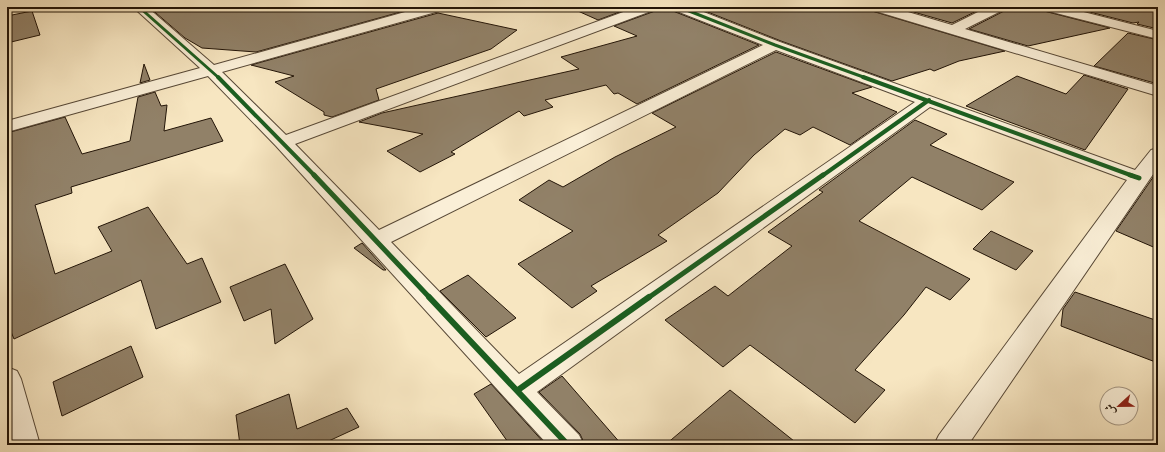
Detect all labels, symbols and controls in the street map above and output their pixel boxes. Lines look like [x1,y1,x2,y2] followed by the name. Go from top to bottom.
[1099,386,1139,426] north arrow
[1102,402,1119,417] text: ش

